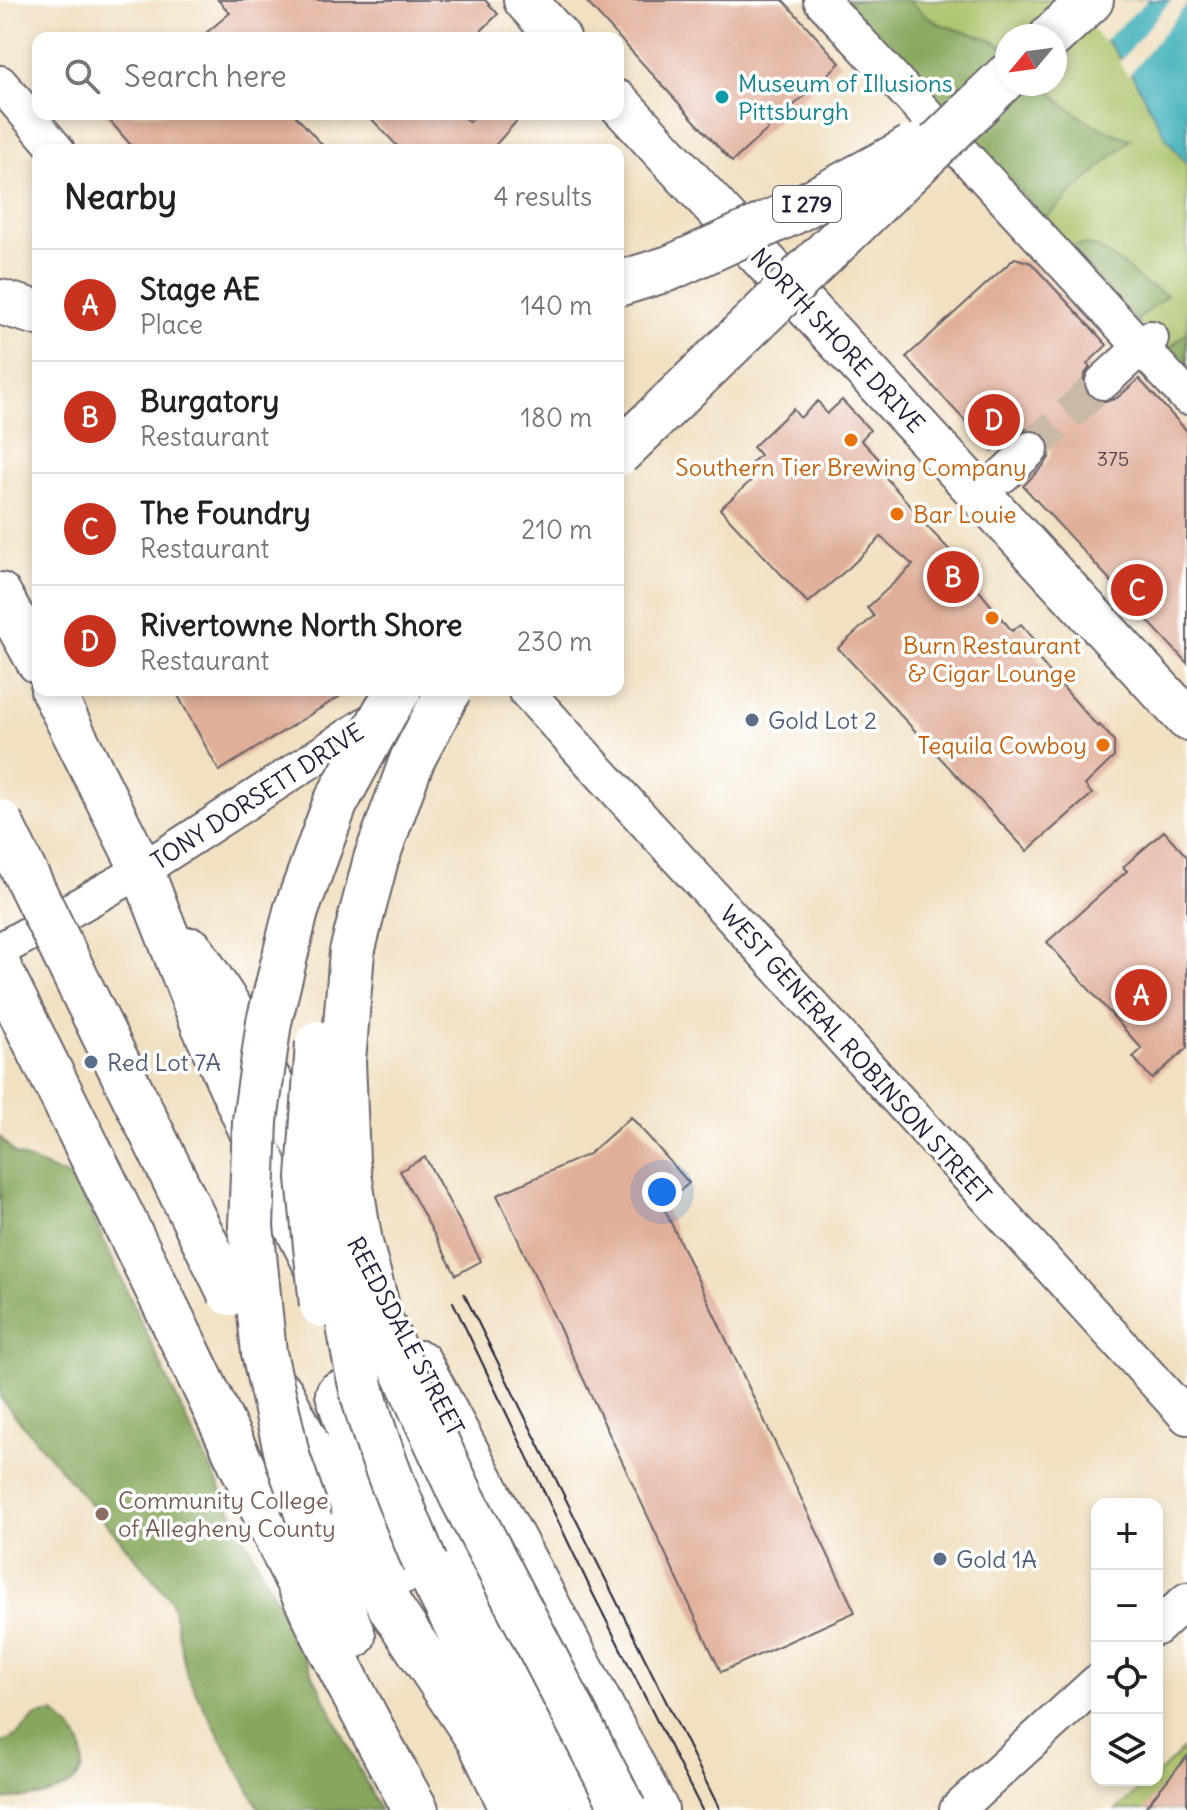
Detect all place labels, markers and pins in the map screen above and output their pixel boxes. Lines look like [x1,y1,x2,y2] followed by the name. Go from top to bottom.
[738,68,953,126] place label: Museum of Illusions Pittsburgh
[713,88,731,106] marker: Museum of Illusions Pittsburgh
[968,390,1020,450] pin: D
[842,431,860,449] marker: Southern Tier Brewing Company
[675,452,1027,482] place label: Southern Tier Brewing Company
[913,499,1017,529] place label: Bar Louie
[888,505,906,523] marker: Bar Louie
[927,547,979,607] pin: B
[1111,560,1163,620] pin: C
[983,609,1001,627] marker: Burn Restaurant & Cigar Lounge
[903,630,1081,688] place label: Burn Restaurant & Cigar Lounge
[768,705,877,735] place label: Gold Lot 2
[743,711,761,729] marker: Gold Lot 2
[917,730,1087,760] place label: Tequila Cowboy
[1094,736,1112,754] marker: Tequila Cowboy
[1115,965,1167,1025] pin: A
[107,1047,221,1077] place label: Red Lot 7A
[82,1053,100,1071] marker: Red Lot 7A
[118,1485,336,1543] place label: Community College of Allegheny County
[93,1505,111,1523] marker: Community College of Allegheny County
[956,1544,1037,1574] place label: Gold 1A
[931,1550,949,1568] marker: Gold 1A

